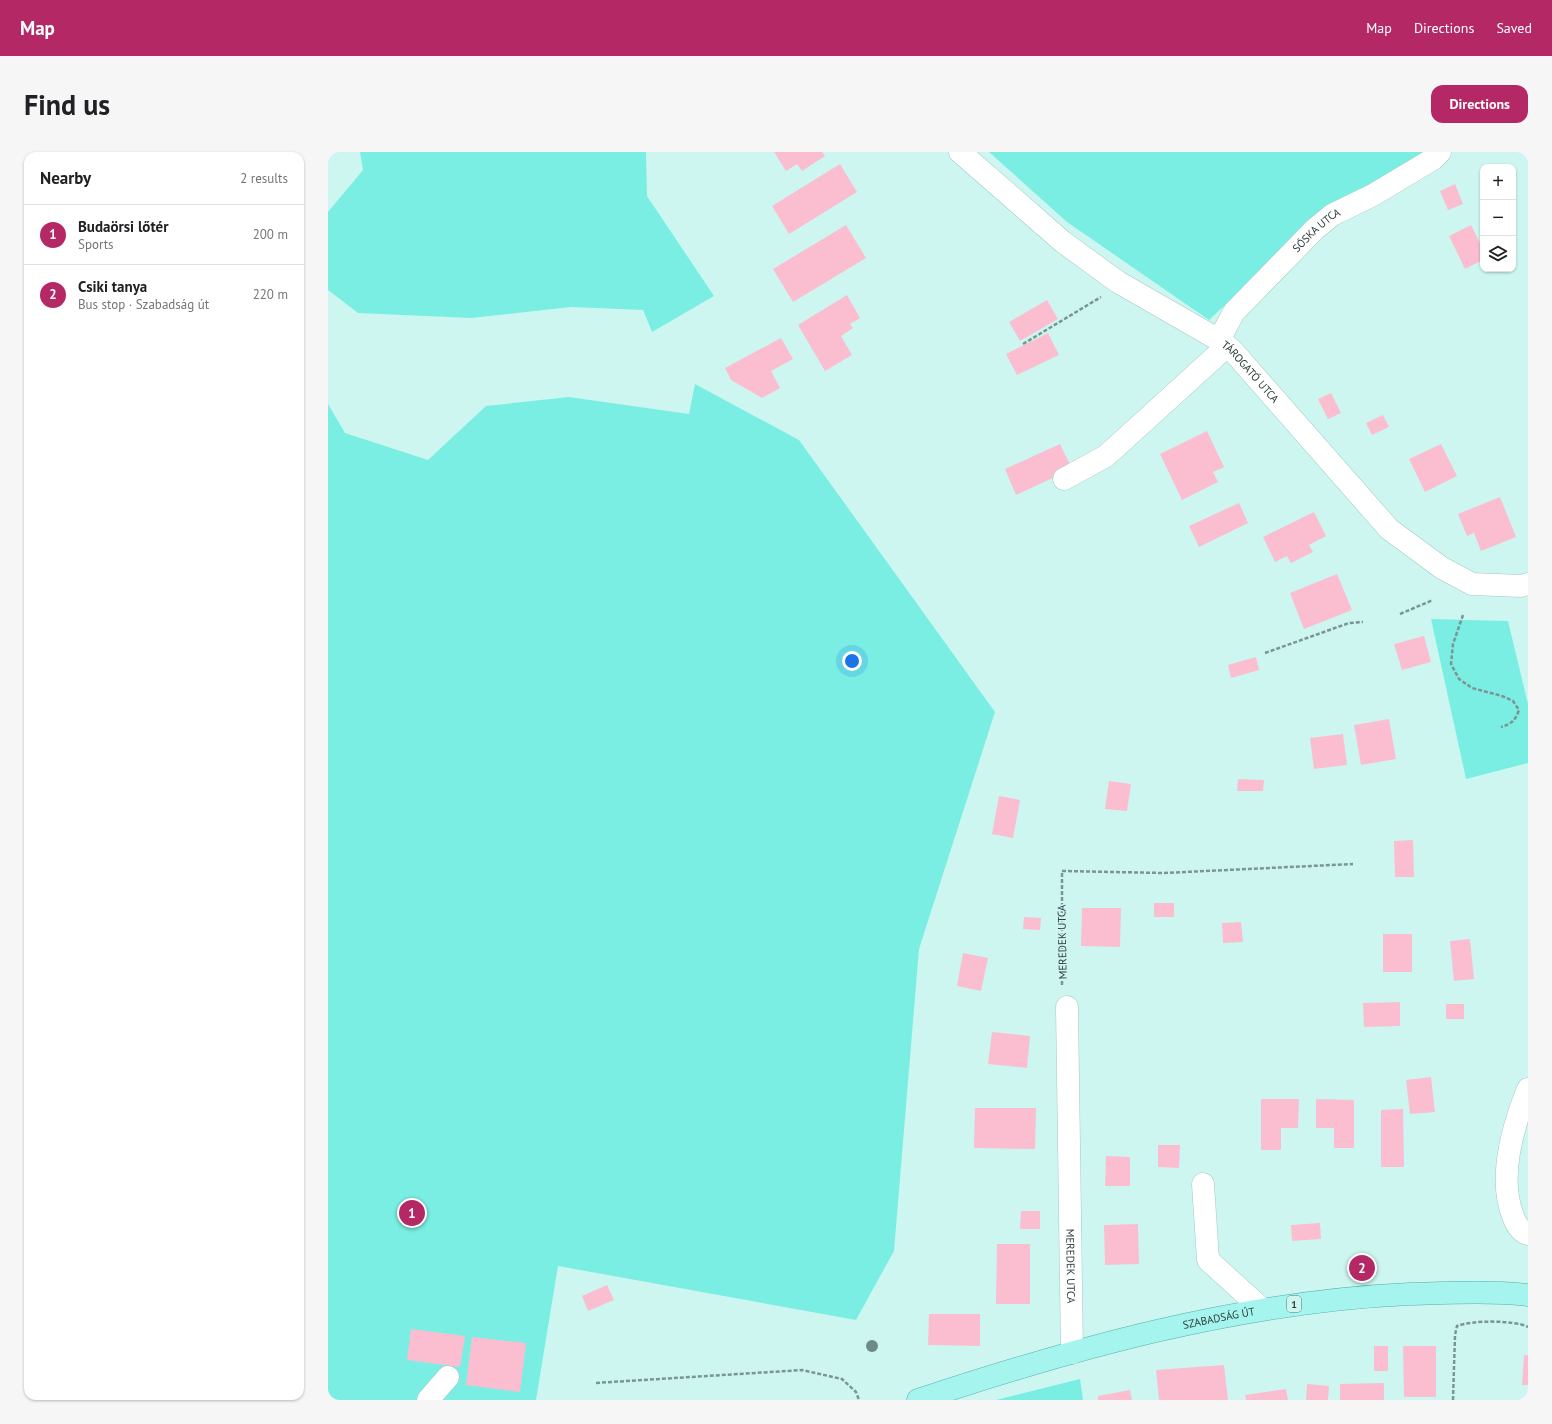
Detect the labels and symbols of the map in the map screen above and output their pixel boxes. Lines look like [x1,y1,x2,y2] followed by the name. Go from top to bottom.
[1289,205,1343,255] street label: SÓSKA UTCA
[1219,338,1282,406] street label: TÁROGATÓ UTCA
[842,651,862,671] your location
[1054,904,1070,979] street label: MEREDEK UTCA
[399,1198,425,1228] pin: 1
[1063,1229,1078,1304] street label: MEREDEK UTCA
[1349,1253,1375,1283] pin: 2
[1287,1296,1301,1312] road number: 1
[1181,1304,1256,1332] street label: SZABADSÁG ÚT

